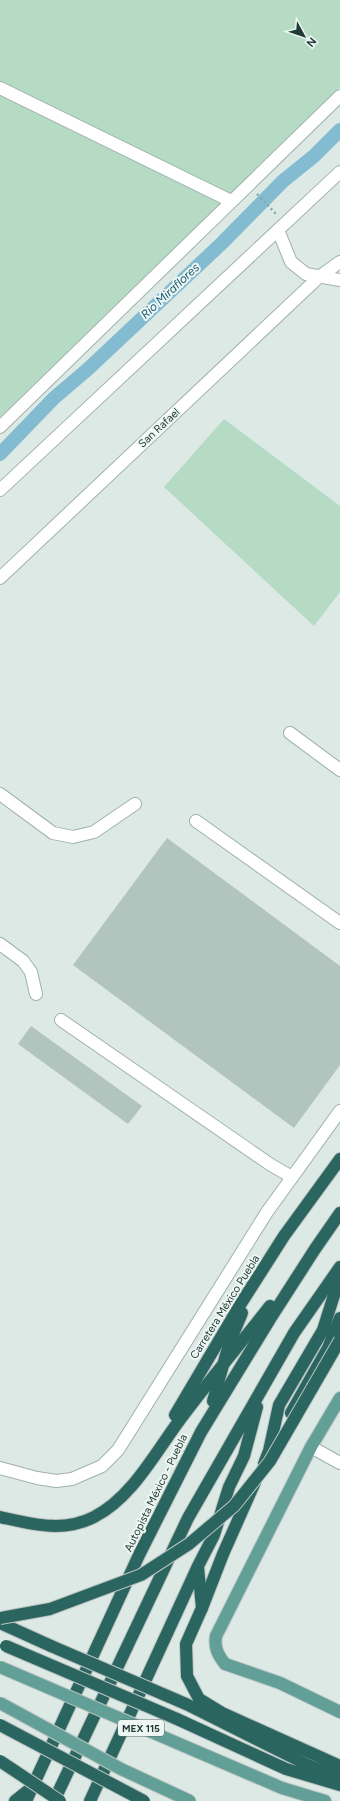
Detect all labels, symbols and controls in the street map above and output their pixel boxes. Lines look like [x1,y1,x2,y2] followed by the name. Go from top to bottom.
[284,16,324,56] north arrow
[304,35,319,50] text: N
[138,260,202,322] water label: Rio Miraflores
[136,406,182,450] street label: San Rafael
[188,1253,262,1361] street label: Carretera México Puebla
[122,1432,190,1554] street label: Autopista México - Puebla
[118,1720,164,1736] road number: MEX 115

